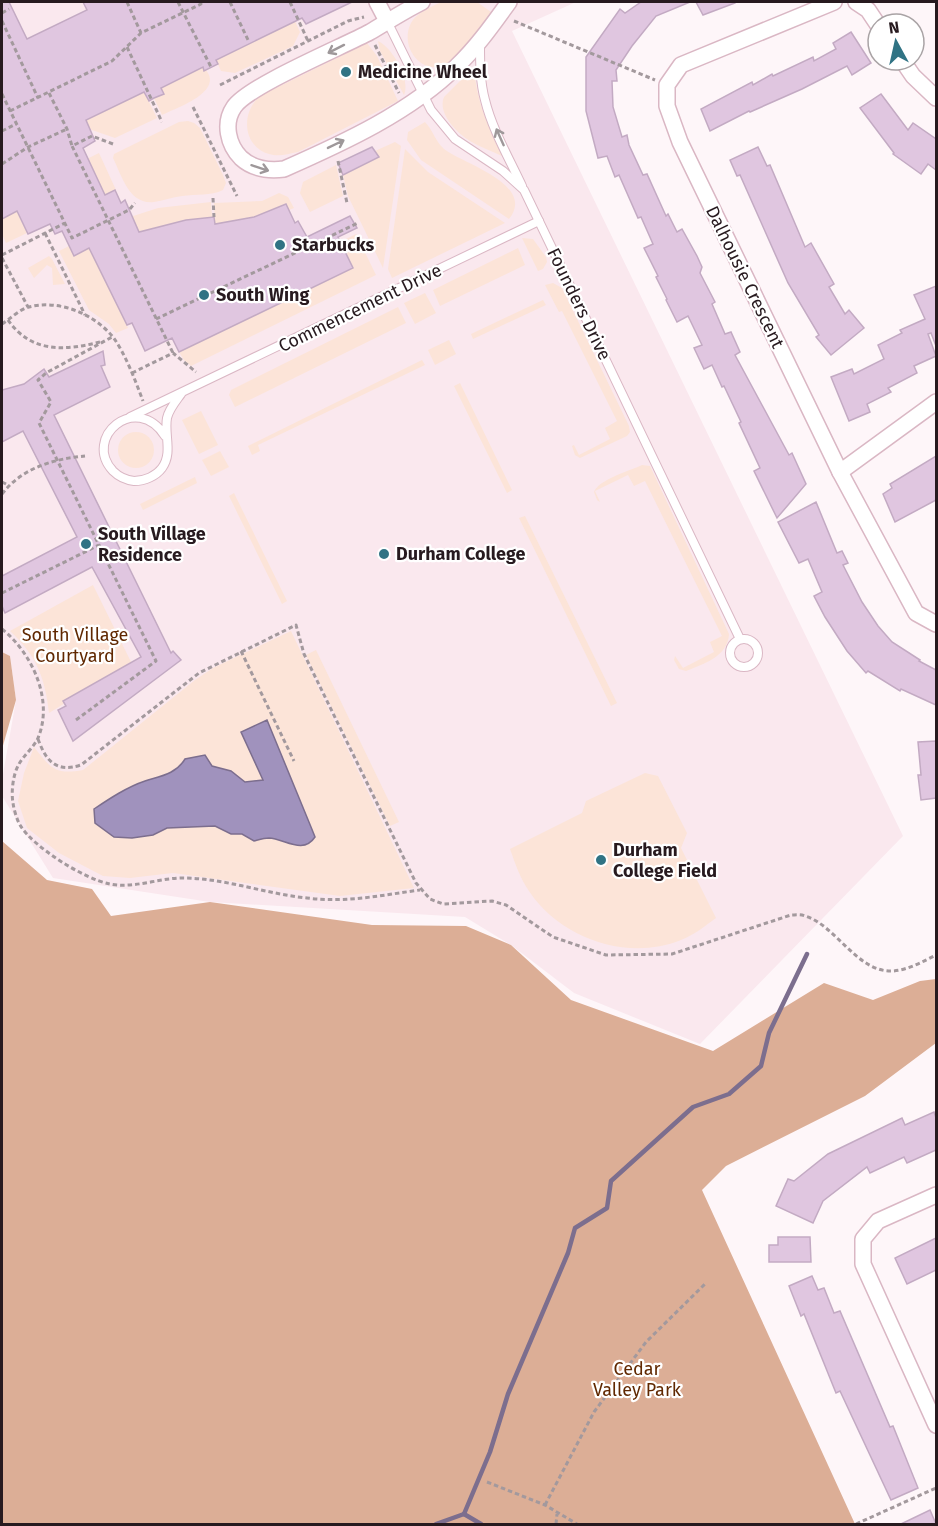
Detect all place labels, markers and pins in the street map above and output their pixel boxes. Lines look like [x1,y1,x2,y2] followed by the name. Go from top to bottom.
[358,61,488,83] place label: Medicine Wheel
[339,65,353,79] marker: Medicine Wheel
[292,234,375,256] place label: Starbucks
[273,238,287,252] marker: Starbucks
[216,284,309,306] place label: South Wing
[197,288,211,302] marker: South Wing
[98,523,206,566] place label: South Village Residence
[79,537,93,551] marker: South Village Residence
[396,543,526,565] place label: Durham College
[377,547,391,561] marker: Durham College
[613,839,717,882] place label: Durham College Field
[594,853,608,867] marker: Durham College Field

